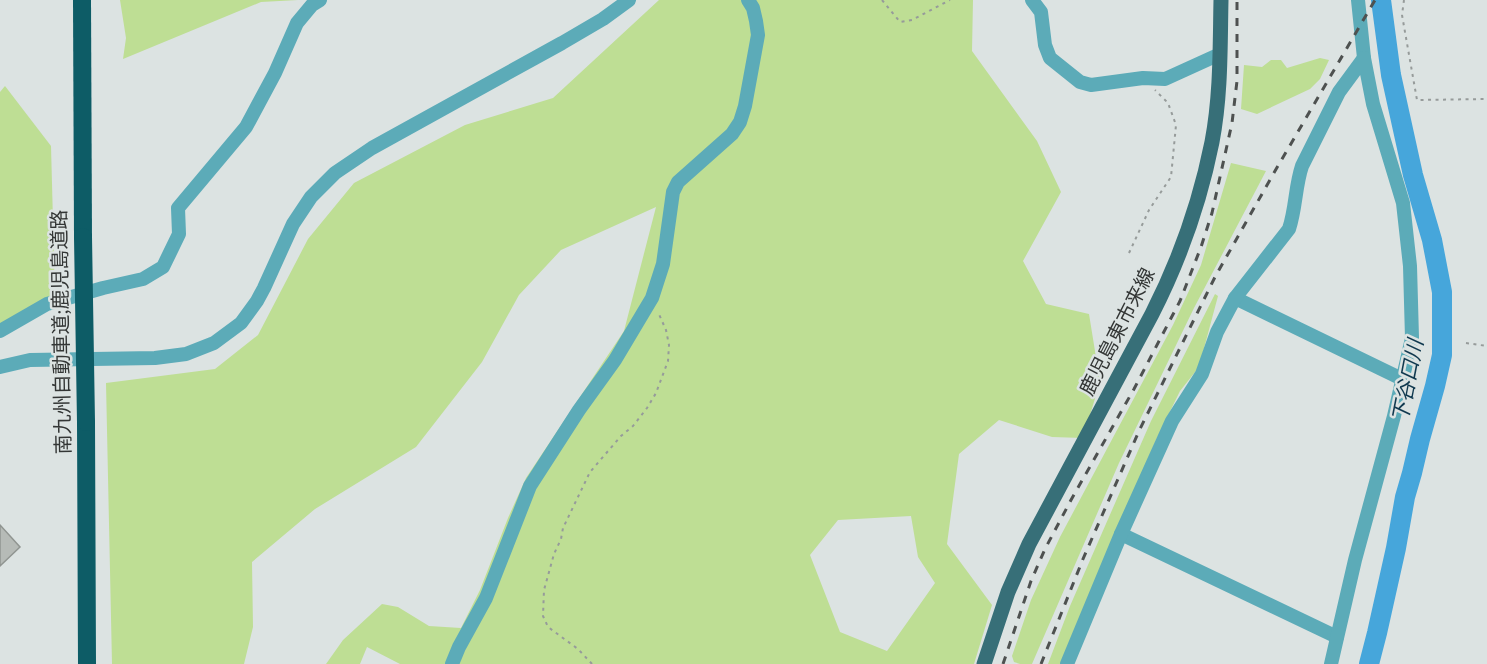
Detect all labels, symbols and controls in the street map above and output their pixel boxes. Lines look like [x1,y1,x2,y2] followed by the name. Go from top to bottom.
[46,209,78,455] street label: 南九州自動車道;鹿児島道路
[1074,263,1162,401] street label: 鹿児島東市来線
[1385,335,1431,425] water label: 下谷口川

